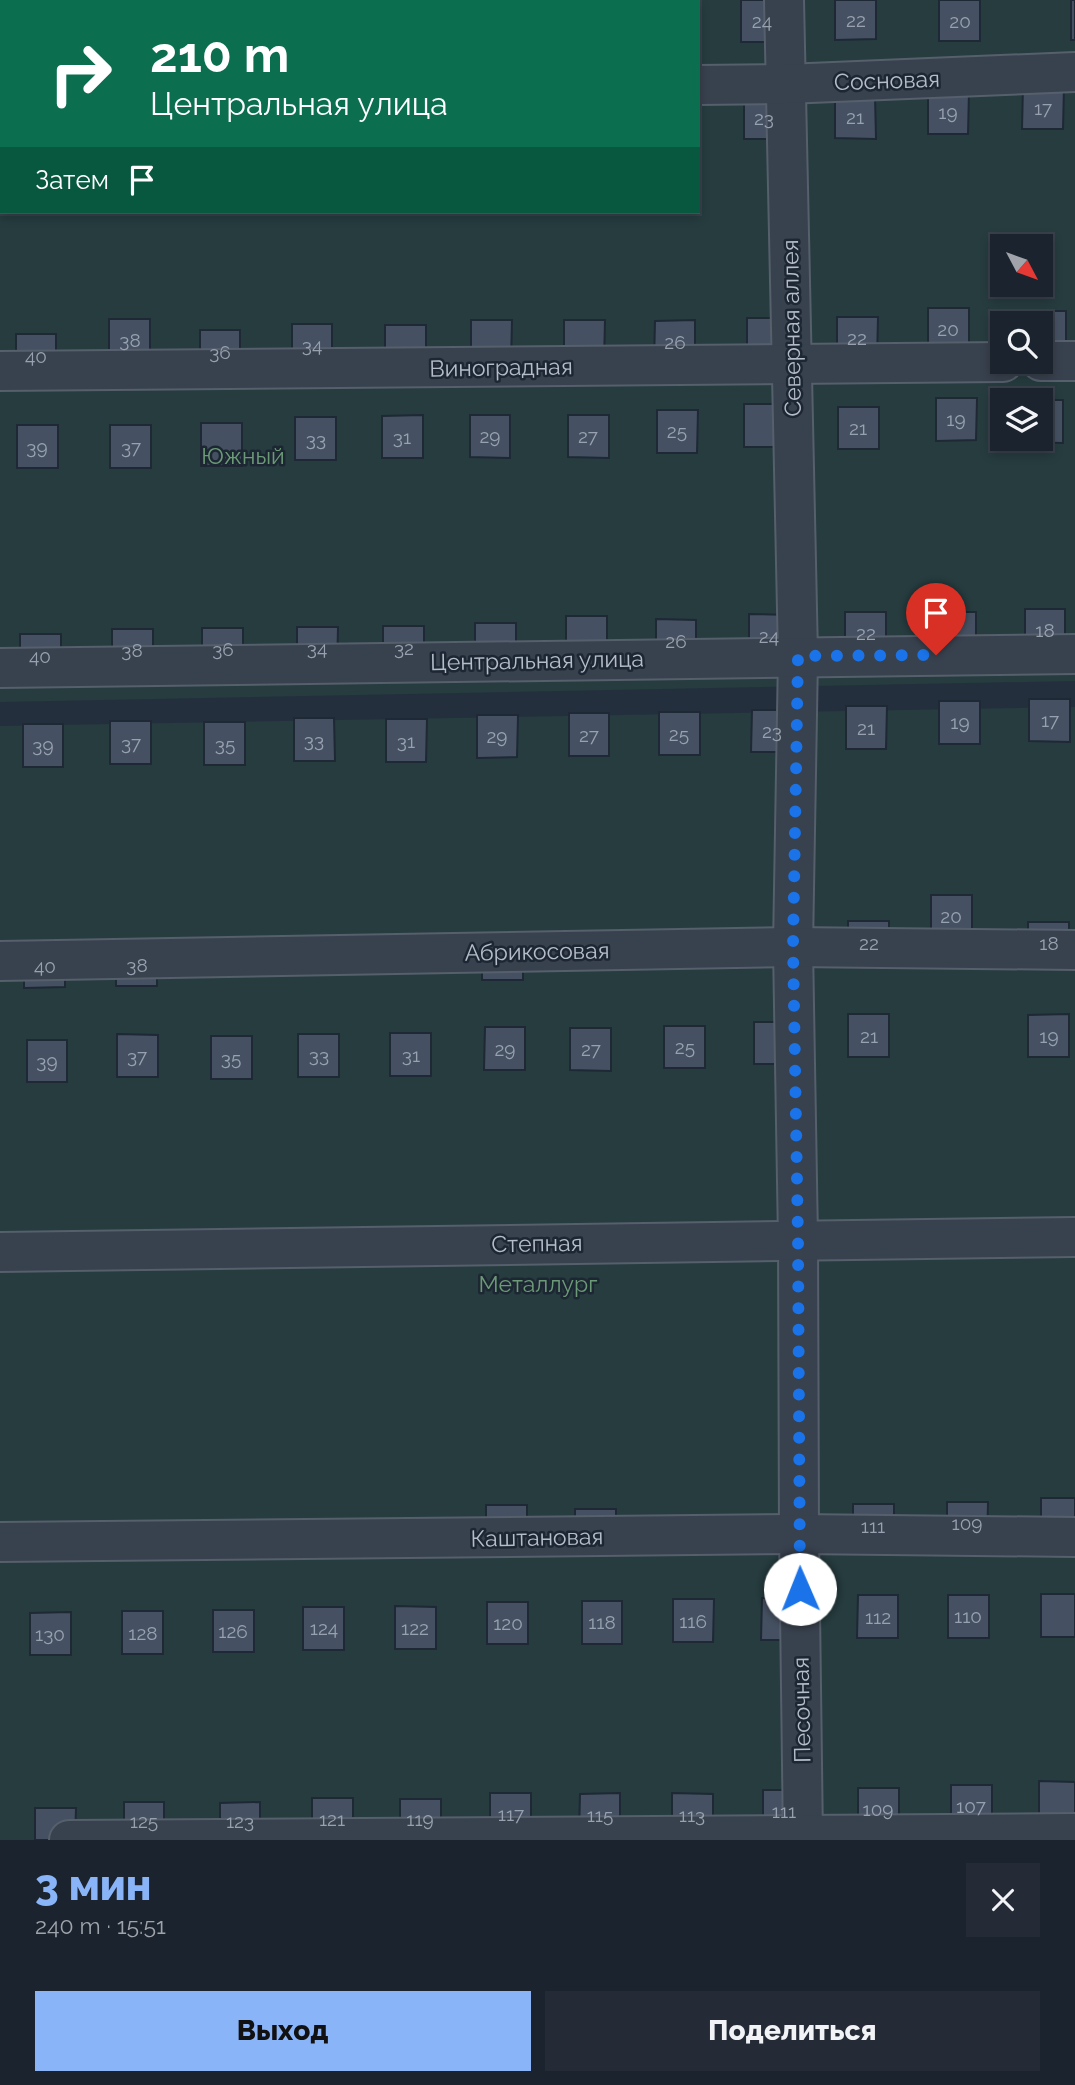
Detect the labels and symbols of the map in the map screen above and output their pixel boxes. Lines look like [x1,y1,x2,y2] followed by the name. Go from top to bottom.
[846,9,866,31] house number: 22
[752,10,772,32] house number: 24
[949,10,971,32] house number: 20
[834,65,940,95] street label: Сосновая
[1034,97,1052,119] house number: 17
[938,101,958,123] house number: 19
[846,106,864,128] house number: 21
[754,107,774,129] house number: 23
[990,234,1054,298] north arrow
[776,239,806,417] street label: Северная аллея
[937,318,959,340] house number: 20
[847,327,867,349] house number: 22
[119,329,141,351] house number: 38
[664,331,686,353] house number: 26
[302,334,322,356] house number: 34
[209,341,231,363] house number: 36
[25,345,47,367] house number: 40
[429,352,573,382] street label: Виноградная
[946,408,966,430] house number: 19
[849,417,867,439] house number: 21
[667,420,687,442] house number: 25
[479,425,501,447] house number: 29
[578,425,598,447] house number: 27
[393,426,411,448] house number: 31
[306,428,326,450] house number: 33
[26,436,48,458] house number: 39
[121,436,141,458] house number: 37
[201,442,285,469] park label: Южный
[906,583,966,655] pin
[1035,619,1055,641] house number: 18
[856,622,876,644] house number: 22
[759,625,779,647] house number: 24
[665,630,687,652] house number: 26
[307,637,327,659] house number: 34
[394,637,414,659] house number: 32
[212,638,234,660] house number: 36
[121,639,143,661] house number: 38
[29,645,51,667] house number: 40
[430,645,644,675] street label: Центральная улица
[1041,709,1059,731] house number: 17
[950,711,970,733] house number: 19
[857,717,875,739] house number: 21
[762,720,782,742] house number: 23
[669,723,689,745] house number: 25
[579,724,599,746] house number: 27
[486,725,508,747] house number: 29
[304,729,324,751] house number: 33
[397,730,415,752] house number: 31
[121,732,141,754] house number: 37
[215,733,235,755] house number: 35
[32,734,54,756] house number: 39
[940,905,962,927] house number: 20
[859,932,879,954] house number: 22
[1039,932,1059,954] house number: 18
[464,936,610,966] street label: Абрикосовая
[126,954,148,976] house number: 38
[34,955,56,977] house number: 40
[860,1025,878,1047] house number: 21
[1039,1025,1059,1047] house number: 19
[675,1036,695,1058] house number: 25
[494,1038,516,1060] house number: 29
[581,1038,601,1060] house number: 27
[309,1044,329,1066] house number: 33
[402,1044,420,1066] house number: 31
[127,1045,147,1067] house number: 37
[221,1047,241,1069] house number: 35
[36,1050,58,1072] house number: 39
[491,1229,583,1257] street label: Степная
[478,1270,598,1297] park label: Металлург
[952,1512,982,1534] house number: 109
[861,1515,885,1537] house number: 111
[470,1522,604,1552] street label: Каштановая
[763,1552,837,1626] position arrow
[954,1605,982,1627] house number: 110
[865,1606,891,1628] house number: 112
[679,1610,707,1632] house number: 116
[588,1611,616,1633] house number: 118
[493,1612,523,1634] house number: 120
[310,1617,338,1639] house number: 124
[401,1617,429,1639] house number: 122
[218,1620,248,1642] house number: 126
[128,1622,158,1644] house number: 128
[35,1623,65,1645] house number: 130
[787,1657,815,1763] street label: Песочная
[956,1795,986,1817] house number: 107
[863,1798,893,1820] house number: 109
[772,1800,796,1822] house number: 111
[498,1803,524,1825] house number: 117
[587,1804,613,1826] house number: 115
[679,1804,705,1826] house number: 113
[319,1808,345,1830] house number: 121
[406,1808,434,1830] house number: 119
[130,1810,158,1832] house number: 125
[226,1810,254,1832] house number: 123

